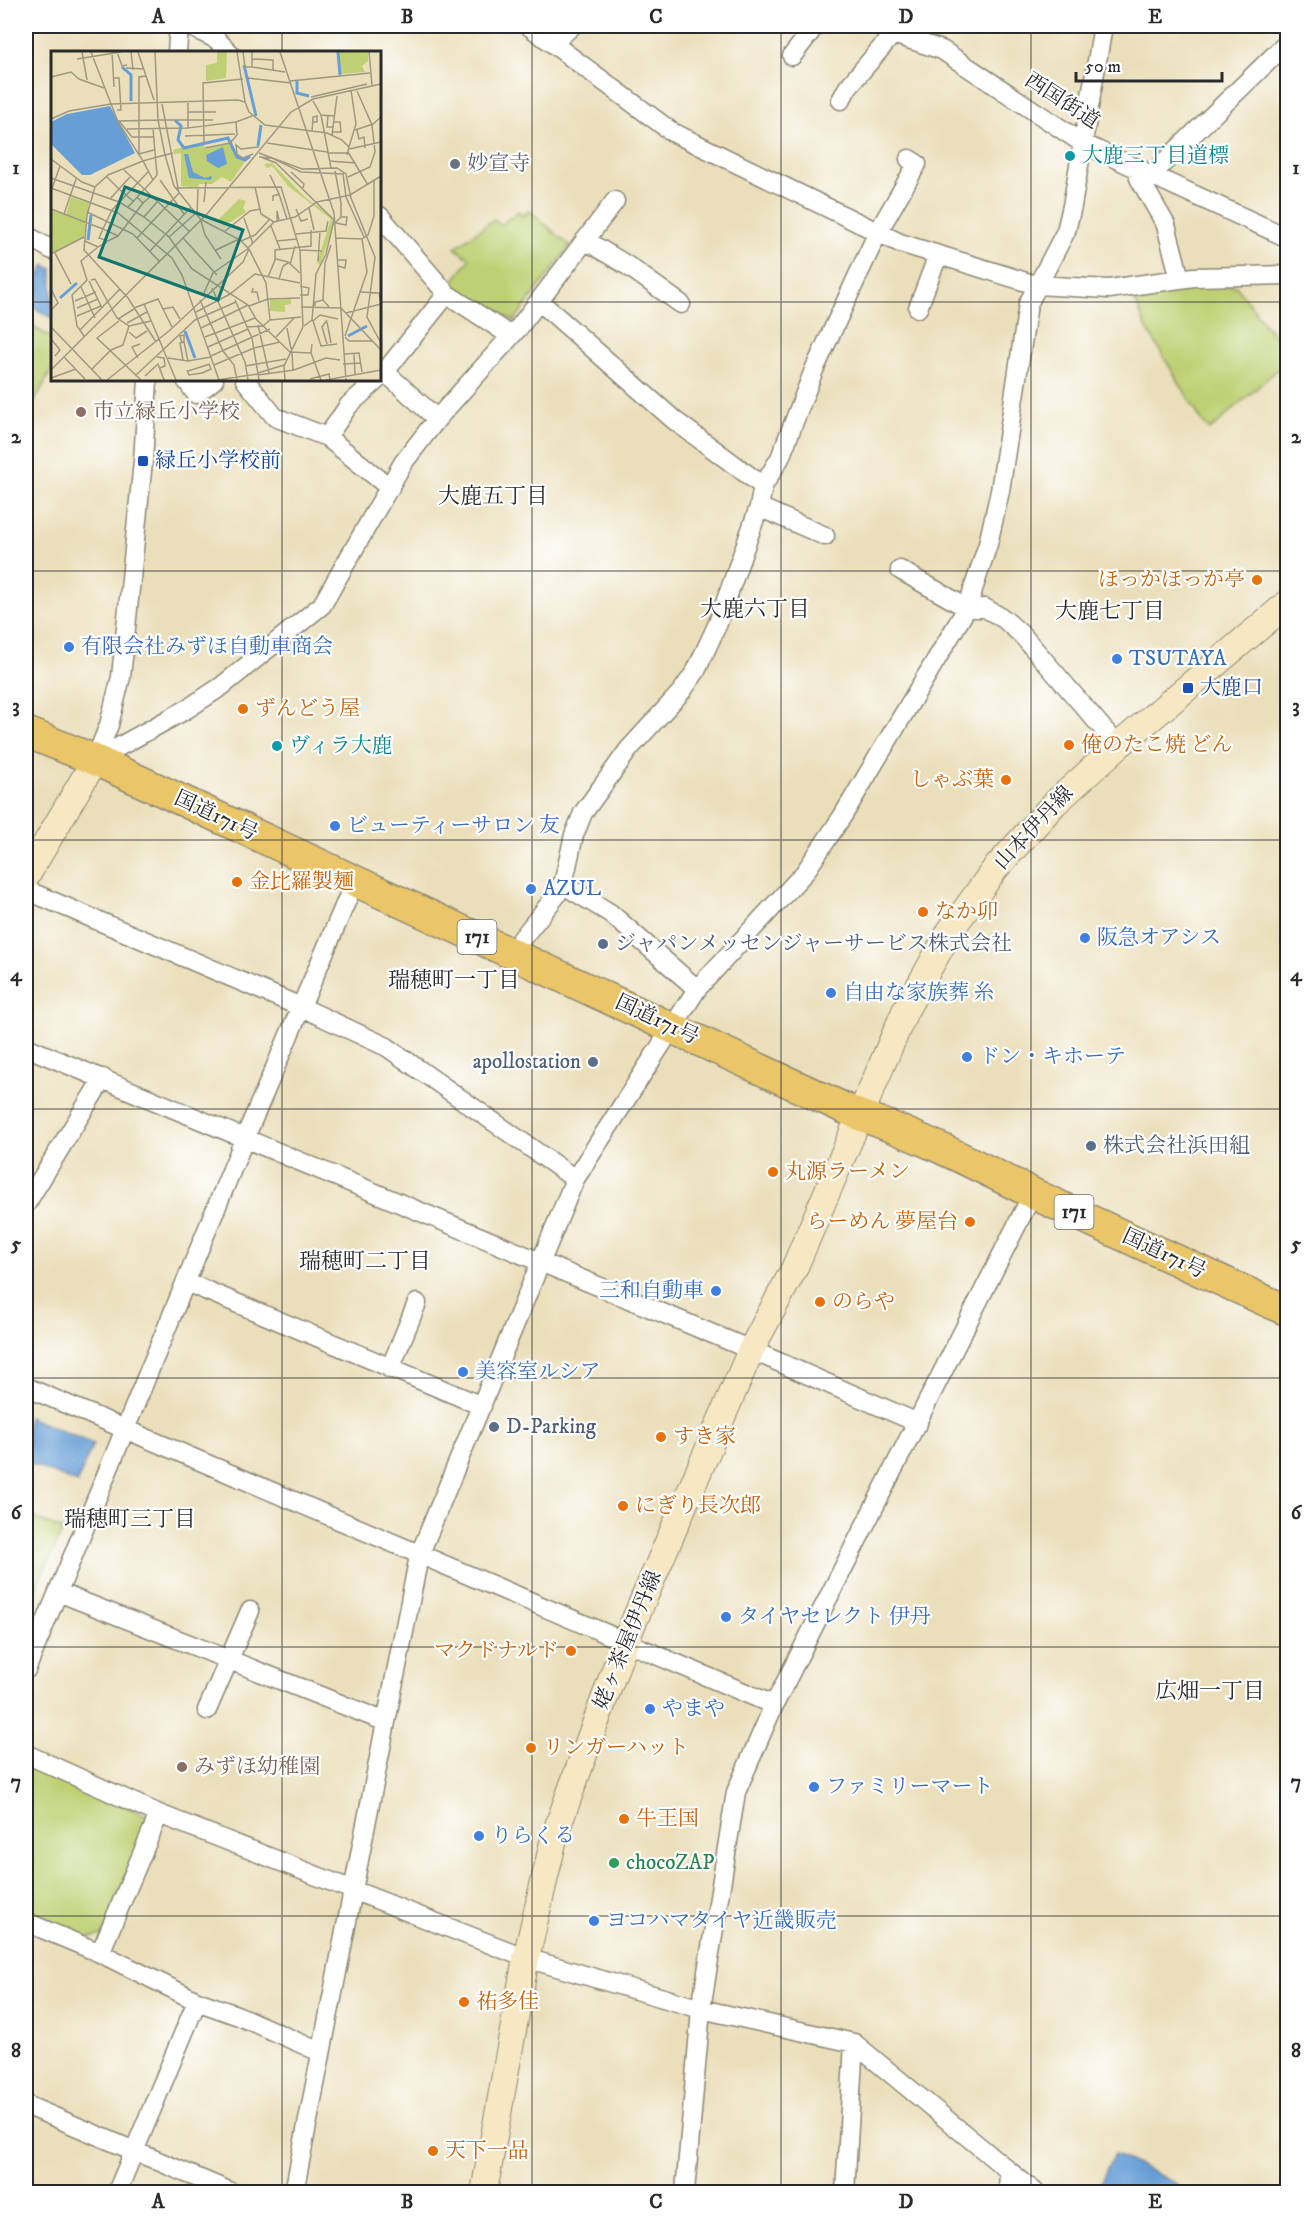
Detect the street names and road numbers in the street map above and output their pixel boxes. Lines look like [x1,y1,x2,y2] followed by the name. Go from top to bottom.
[1020,67,1104,135] street label: 西国街道
[989,781,1079,875] street label: 山本伊丹線
[170,785,262,847] street label: 国道171号
[458,920,496,954] road number: 171
[611,989,703,1051] street label: 国道171号
[1054,1195,1094,1229] road number: 171
[1118,1223,1210,1285] street label: 国道171号
[588,1567,668,1713] street label: 姥ヶ茶屋伊丹線

